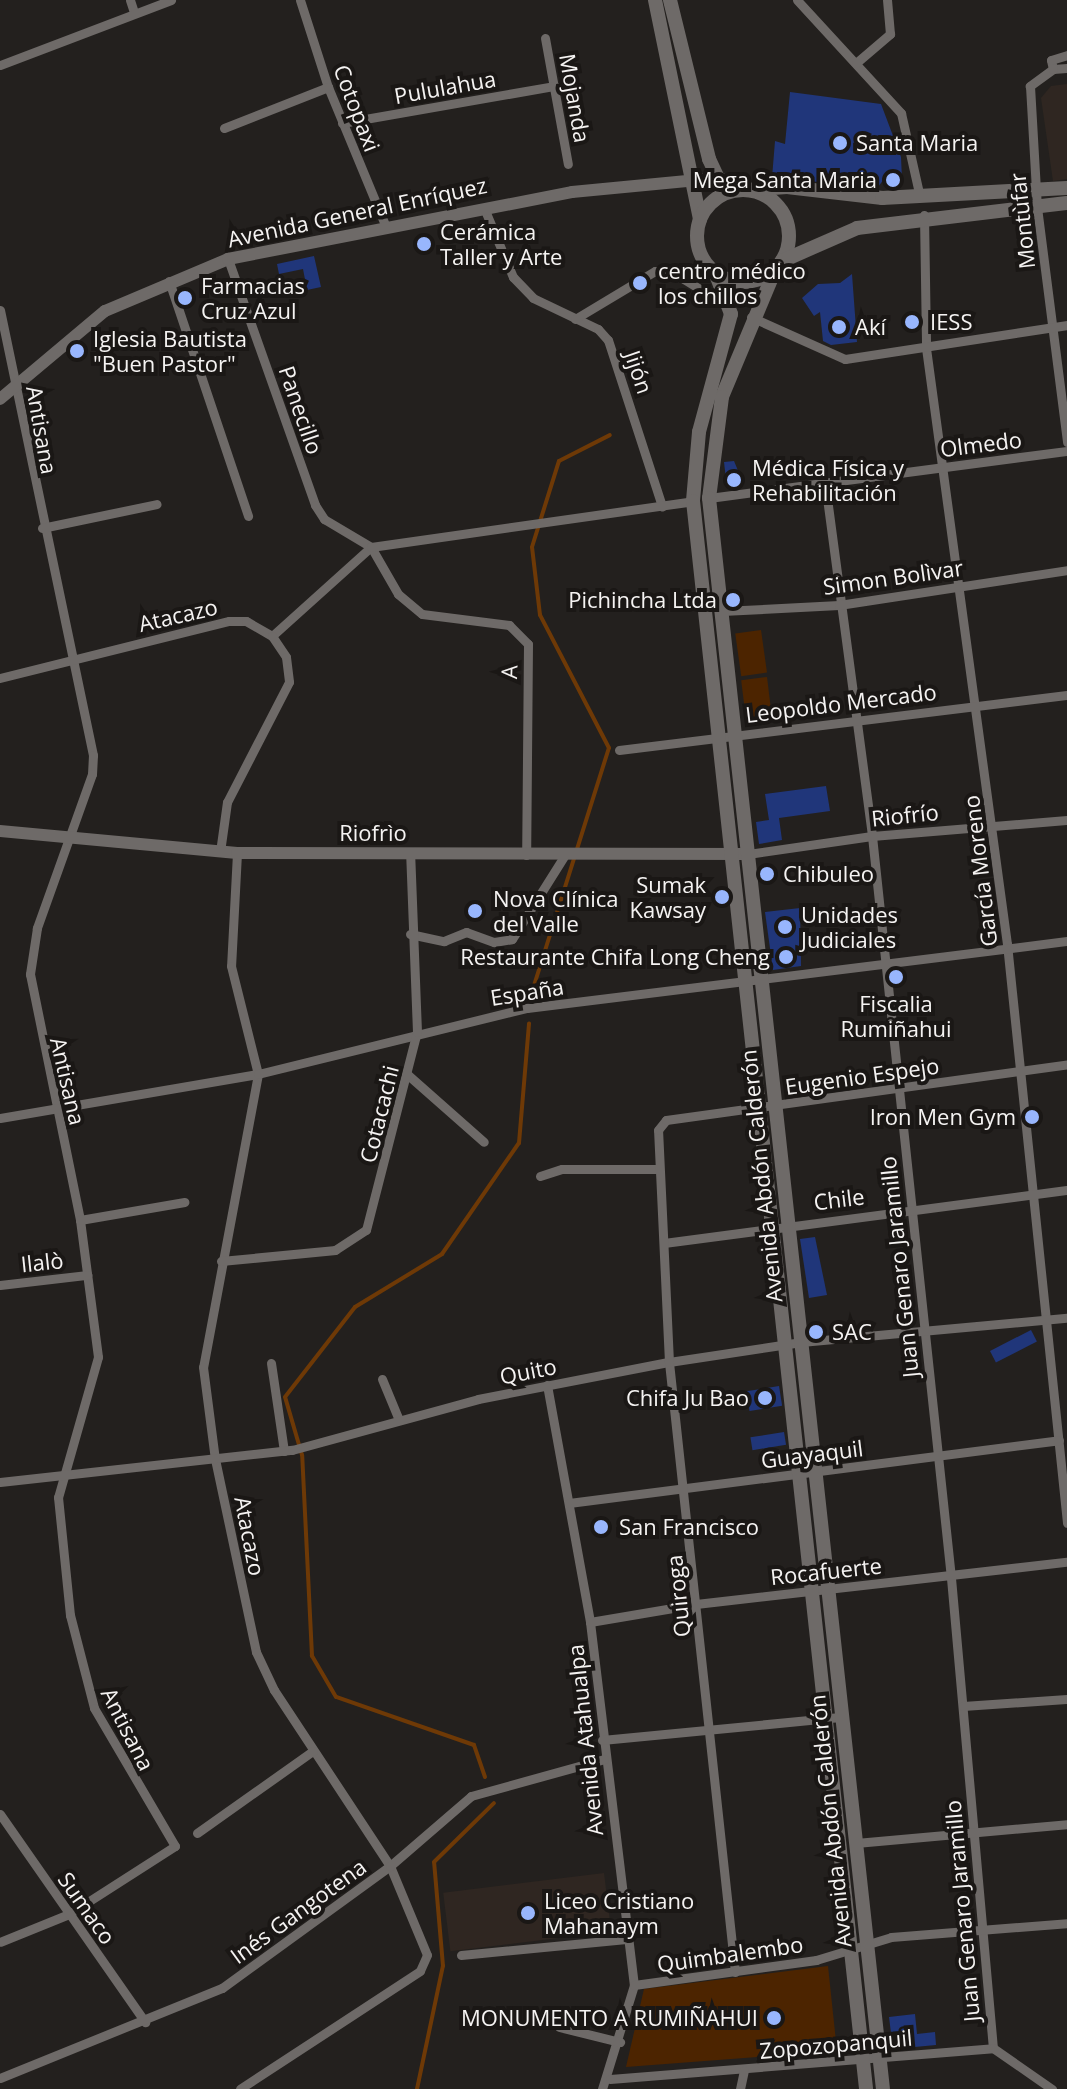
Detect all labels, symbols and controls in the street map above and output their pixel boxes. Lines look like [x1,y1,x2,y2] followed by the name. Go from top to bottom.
[554,51,596,145] street label: Mojanda
[328,61,386,155] street label: Cotopaxi
[392,65,498,109] street label: Pululahua
[856,130,978,156] place label: Santa Maria
[831,134,849,152] marker: Santa Maria
[693,167,877,193] place label: Mega Santa Maria
[884,171,902,189] marker: Mega Santa Maria
[225,172,489,252] street label: Avenida General Enríquez
[1004,172,1040,270] street label: Montùfar
[440,218,562,270] place label: Cerámica Taller y Arte
[415,235,433,253] marker: Cerámica Taller y Arte
[658,257,806,308] place label: centro médico los chillos
[201,272,305,324] place label: Farmacias Cruz Azul
[629,272,651,294] marker: centro médico los chillos
[176,289,194,307] marker: Farmacias Cruz Azul
[930,309,972,335] place label: IESS
[901,311,923,333] marker: IESS
[855,314,886,340] place label: Akí
[830,318,848,336] marker: Akí
[93,325,247,376] place label: Iglesia Bautista "Buen Pastor"
[68,342,86,360] marker: Iglesia Bautista "Buen Pastor"
[619,347,659,397] street label: Jijón
[274,362,328,458] street label: Panecillo
[21,384,63,476] street label: Antisana
[939,426,1023,462] street label: Olmedo
[752,454,904,506] place label: Médica Física y Rehabilitación
[723,469,745,491] marker: Médica Física y Rehabilitación
[821,554,965,600] street label: Simon Bolìvar
[568,587,717,613] place label: Pichincha Ltda
[724,591,742,609] marker: Pichincha Ltda
[136,593,220,637] street label: Atacazo
[496,665,522,679] street label: A
[744,678,938,728] street label: Leopoldo Mercado
[958,794,1002,948] street label: García Moreno
[870,798,940,832] street label: Riofrío
[339,820,407,846] street label: Riofrìo
[783,861,874,887] place label: Chibuleo
[758,865,776,883] marker: Chibuleo
[630,871,706,922] place label: Sumak Kawsay
[493,885,619,936] place label: Nova Clínica del Valle
[713,888,731,906] marker: Sumak Kawsay
[464,900,486,922] marker: Nova Clínica del Valle
[801,901,898,952] place label: Unidades Judiciales
[776,918,794,936] marker: Unidades Judiciales
[460,944,770,970] place label: Restaurante Chifa Long Cheng
[777,948,795,966] marker: Restaurante Chifa Long Cheng
[887,968,905,986] marker: Fiscalia Rumiñahui
[488,973,566,1011] street label: España
[840,990,952,1042] place label: Fiscalia Rumiñahui
[45,1035,91,1127] street label: Antisana
[735,1048,787,1304] street label: Avenida Abdón Calderón
[783,1052,941,1100] street label: Eugenio Espejo
[354,1063,404,1165] street label: Cotacachi
[870,1104,1016,1130] place label: Iron Men Gym
[1023,1108,1041,1126] marker: Iron Men Gym
[874,1155,924,1379] street label: Juan Genaro Jaramillo
[812,1183,866,1215] street label: Chile
[19,1247,65,1277] street label: Ilalò
[832,1319,872,1345] place label: SAC
[807,1323,825,1341] marker: SAC
[497,1353,559,1389] street label: Quito
[626,1385,749,1411] place label: Chifa Ju Bao
[756,1389,774,1407] marker: Chifa Ju Bao
[759,1435,865,1473] street label: Guayaquil
[229,1494,271,1578] street label: Atacazo
[619,1514,759,1540] place label: San Francisco
[590,1516,612,1538] marker: San Francisco
[769,1552,883,1590] street label: Rocafuerte
[661,1554,695,1638] street label: Quiroga
[562,1643,608,1837] street label: Avenida Atahualpa
[96,1683,160,1775] street label: Antisana
[804,1693,856,1949] street label: Avenida Abdón Calderón
[939,1799,985,2023] street label: Juan Genaro Jaramillo
[225,1853,371,1969] street label: Inés Gangotena
[53,1867,121,1949] street label: Sumaco
[544,1887,694,1938] place label: Liceo Cristiano Mahanaym
[519,1904,537,1922] marker: Liceo Cristiano Mahanaym
[655,1931,805,1977] street label: Quimbalembo
[461,2005,758,2031] place label: MONUMENTO A RUMIÑAHUI
[765,2009,783,2027] marker: MONUMENTO A RUMIÑAHUI
[758,2024,914,2064] street label: Zopozopanquil

